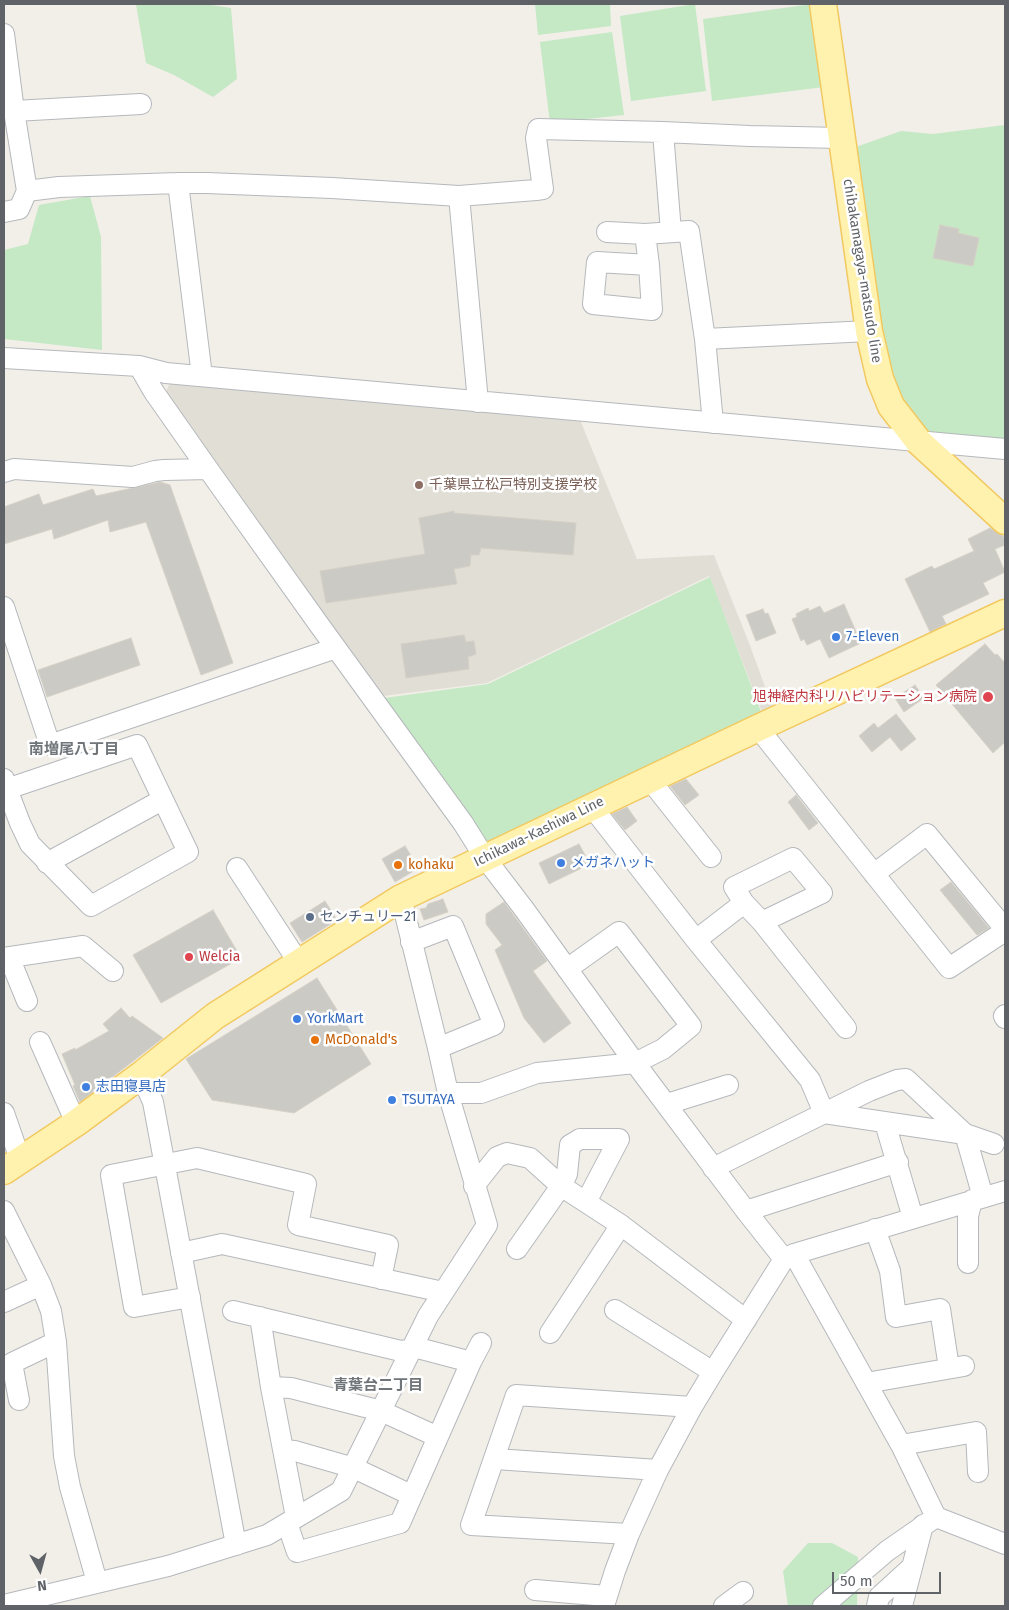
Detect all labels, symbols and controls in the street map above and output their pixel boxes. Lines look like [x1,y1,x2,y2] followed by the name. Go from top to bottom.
[839,178,885,364] street label: chibakamagaya-matsudo line
[429,477,597,493] place label: 千葉県立松戸特別支援学校
[413,479,425,491] marker: 千葉県立松戸特別支援学校
[846,629,900,645] place label: 7-Eleven
[830,631,842,643] marker: 7-Eleven
[753,689,977,705] place label: 旭神経内科リハビリテーション病院
[981,690,995,704] marker: 旭神経内科リハビリテーション病院
[29,741,119,759] district label: 南増尾八丁目
[471,793,607,871] street label: Ichikawa-Kashiwa Line
[571,855,655,871] place label: メガネハット
[408,857,454,873] place label: kohaku
[555,857,567,869] marker: メガネハット
[392,859,404,871] marker: kohaku
[320,909,417,925] place label: センチュリー21
[304,911,316,923] marker: センチュリー21
[199,949,240,965] place label: Welcia
[183,951,195,963] marker: Welcia
[307,1011,364,1027] place label: YorkMart
[291,1013,303,1025] marker: YorkMart
[325,1032,397,1048] place label: McDonald's
[309,1034,321,1046] marker: McDonald's
[96,1079,166,1095] place label: 志田寝具店
[80,1081,92,1093] marker: 志田寝具店
[402,1092,455,1108] place label: TSUTAYA
[386,1094,398,1106] marker: TSUTAYA
[333,1377,423,1395] district label: 青葉台二丁目
[15,1545,65,1595] north arrow
[834,1562,943,1594] scale bar
[840,1572,873,1590] text: 50 m
[36,1576,48,1594] text: N

